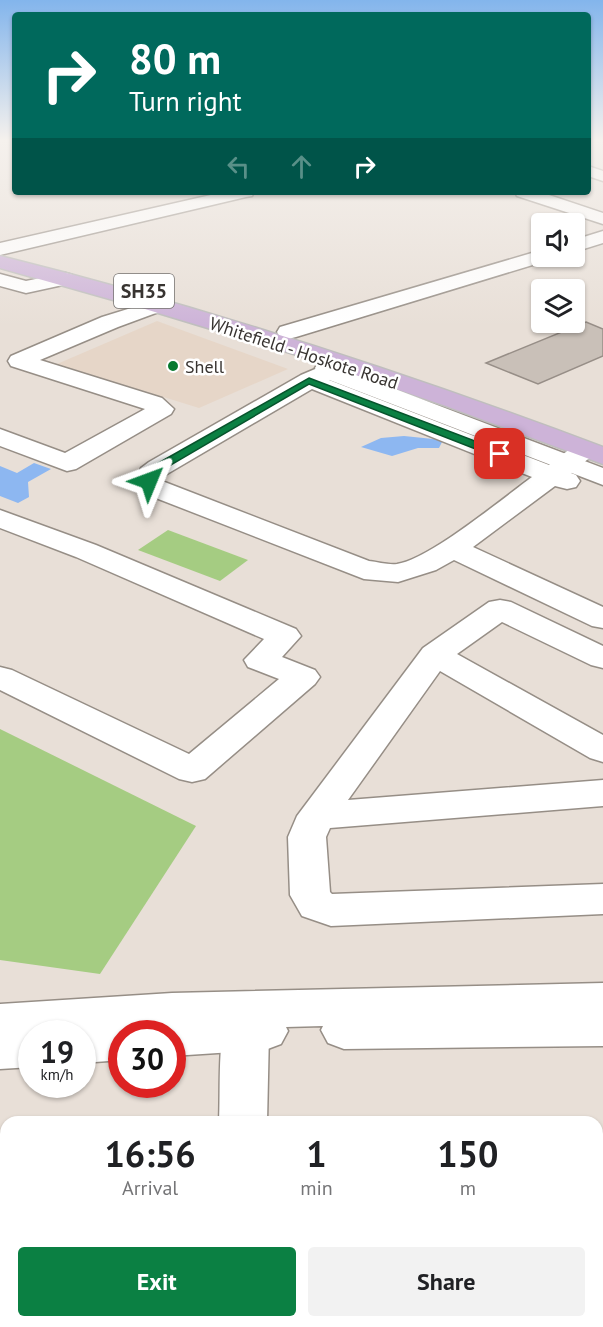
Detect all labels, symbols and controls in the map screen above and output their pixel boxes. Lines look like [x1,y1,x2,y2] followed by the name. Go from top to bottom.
[129,31,221,86] text: 80 m
[30,36,108,114] icon: right
[129,84,242,118] text: Turn right
[222,150,255,183] icon: left
[285,150,318,183] icon: ahead
[348,150,381,183] icon: right
[531,213,585,333] map controls
[531,213,585,267] button: sound
[114,274,174,308] road number: SH35
[531,279,585,333] button: layers
[207,312,401,394] street label: Whitefield - Hoskote Road
[185,355,225,378] place label: Shell
[166,359,180,373] marker: Shell
[474,428,525,479] pin
[483,437,516,470] icon: arrive
[117,449,181,513] position arrow
[108,1020,186,1098] speed limit sign: 30
[40,1032,74,1071] text: 19
[41,1065,73,1084] text: km/h
[104,1130,196,1177] text: 16:56
[306,1130,327,1177] text: 1
[437,1130,499,1177] text: 150
[122,1175,178,1201] text: Arrival
[300,1175,333,1201] text: min
[460,1175,476,1201] text: m
[18,1247,296,1316] button: Exit
[308,1247,585,1316] button: Share

